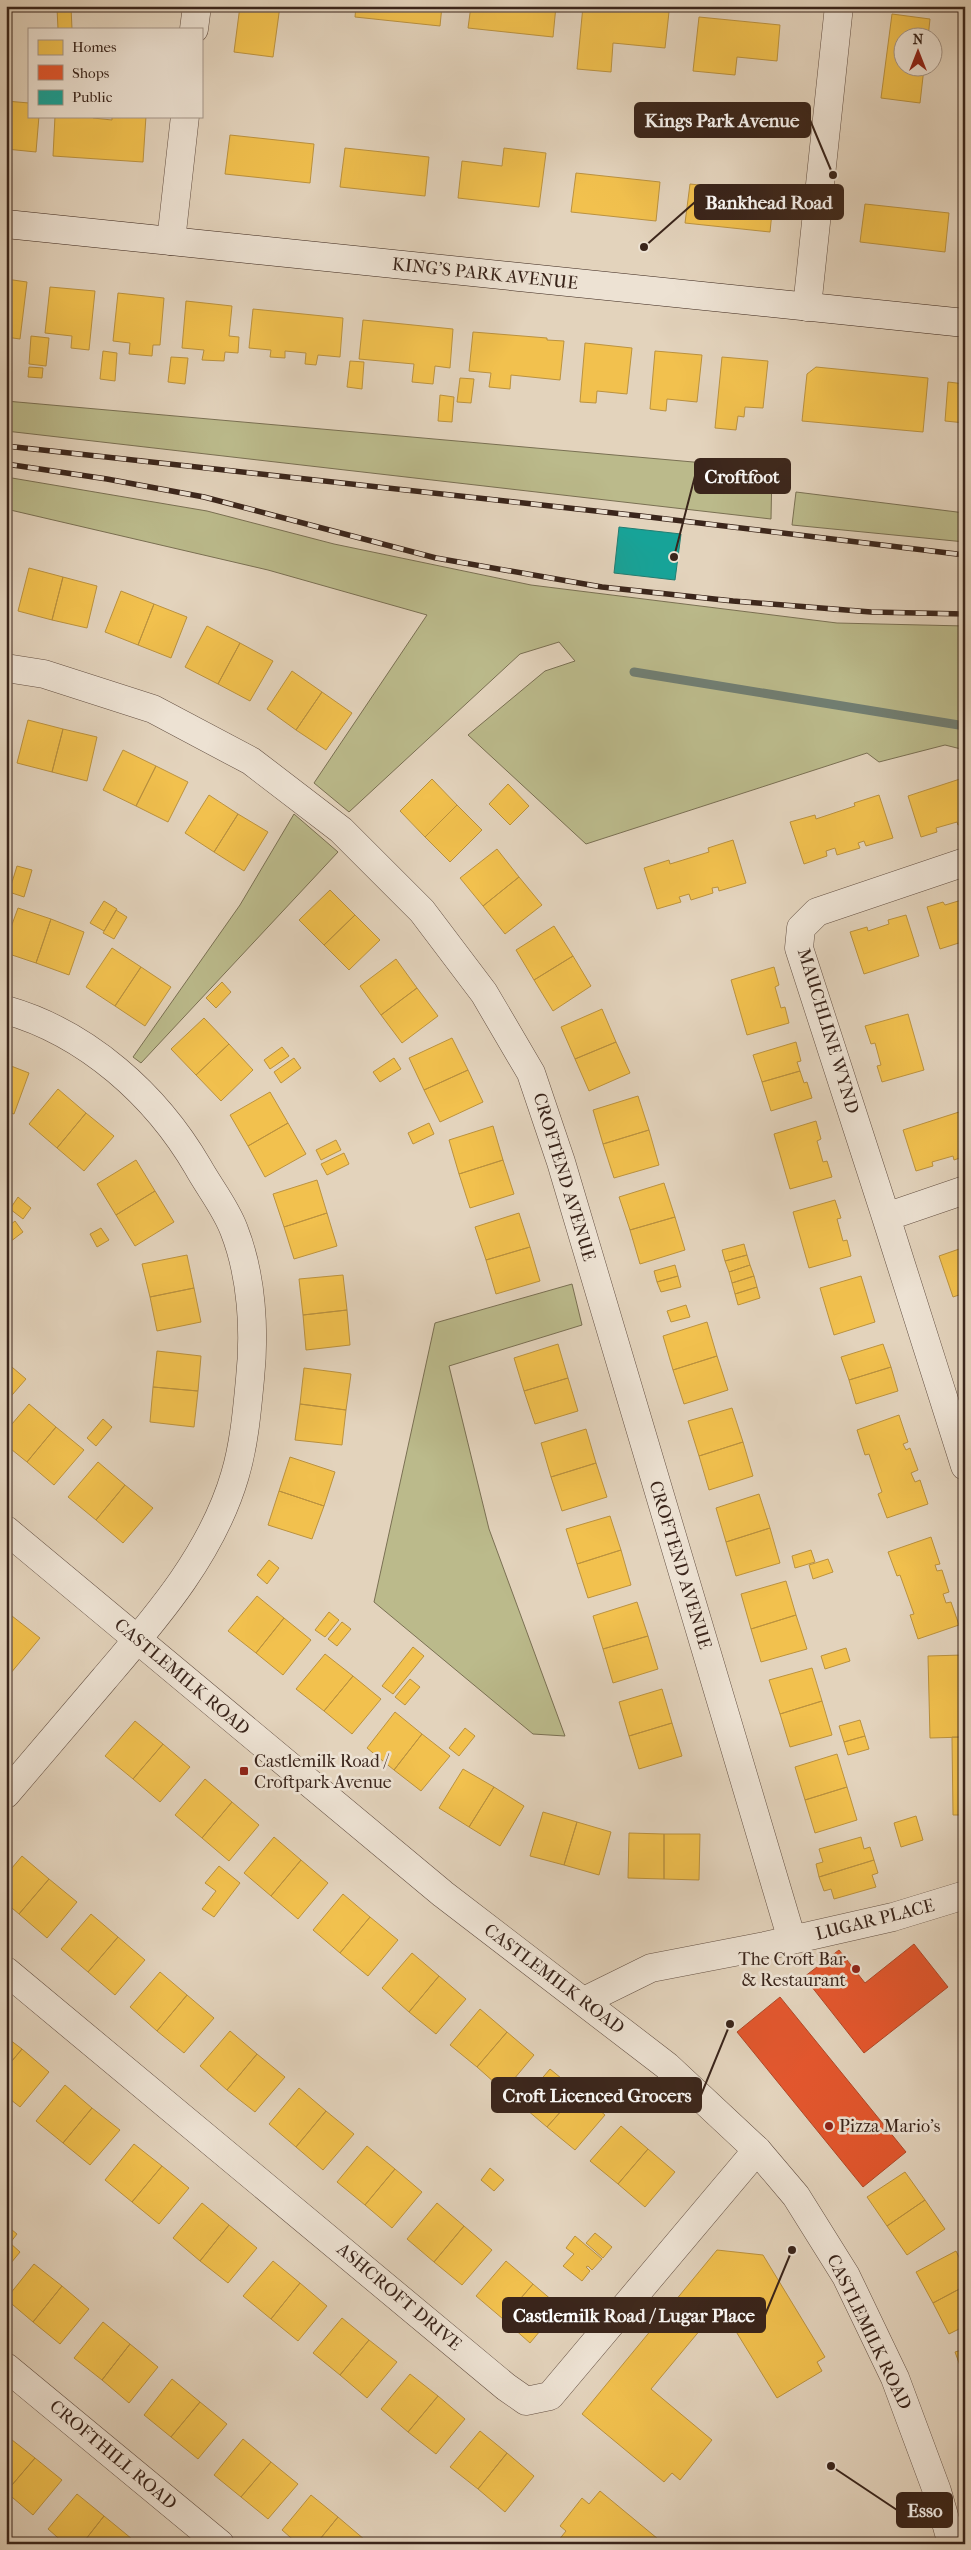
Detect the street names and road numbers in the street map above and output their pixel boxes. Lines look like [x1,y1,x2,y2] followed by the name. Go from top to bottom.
[391,254,579,294] street label: KING'S PARK AVENUE
[793,946,863,1116] street label: MAUCHLINE WYND
[528,1090,600,1264] street label: CROFTEND AVENUE
[644,1478,716,1652] street label: CROFTEND AVENUE
[110,1614,254,1740] street label: CASTLEMILK ROAD
[813,1895,937,1945] street label: LUGAR PLACE
[480,1919,628,2039] street label: CASTLEMILK ROAD
[332,2238,465,2355] street label: ASHCROFT DRIVE
[822,2251,916,2413] street label: CASTLEMILK ROAD
[45,2396,181,2514] street label: CROFTHILL ROAD

